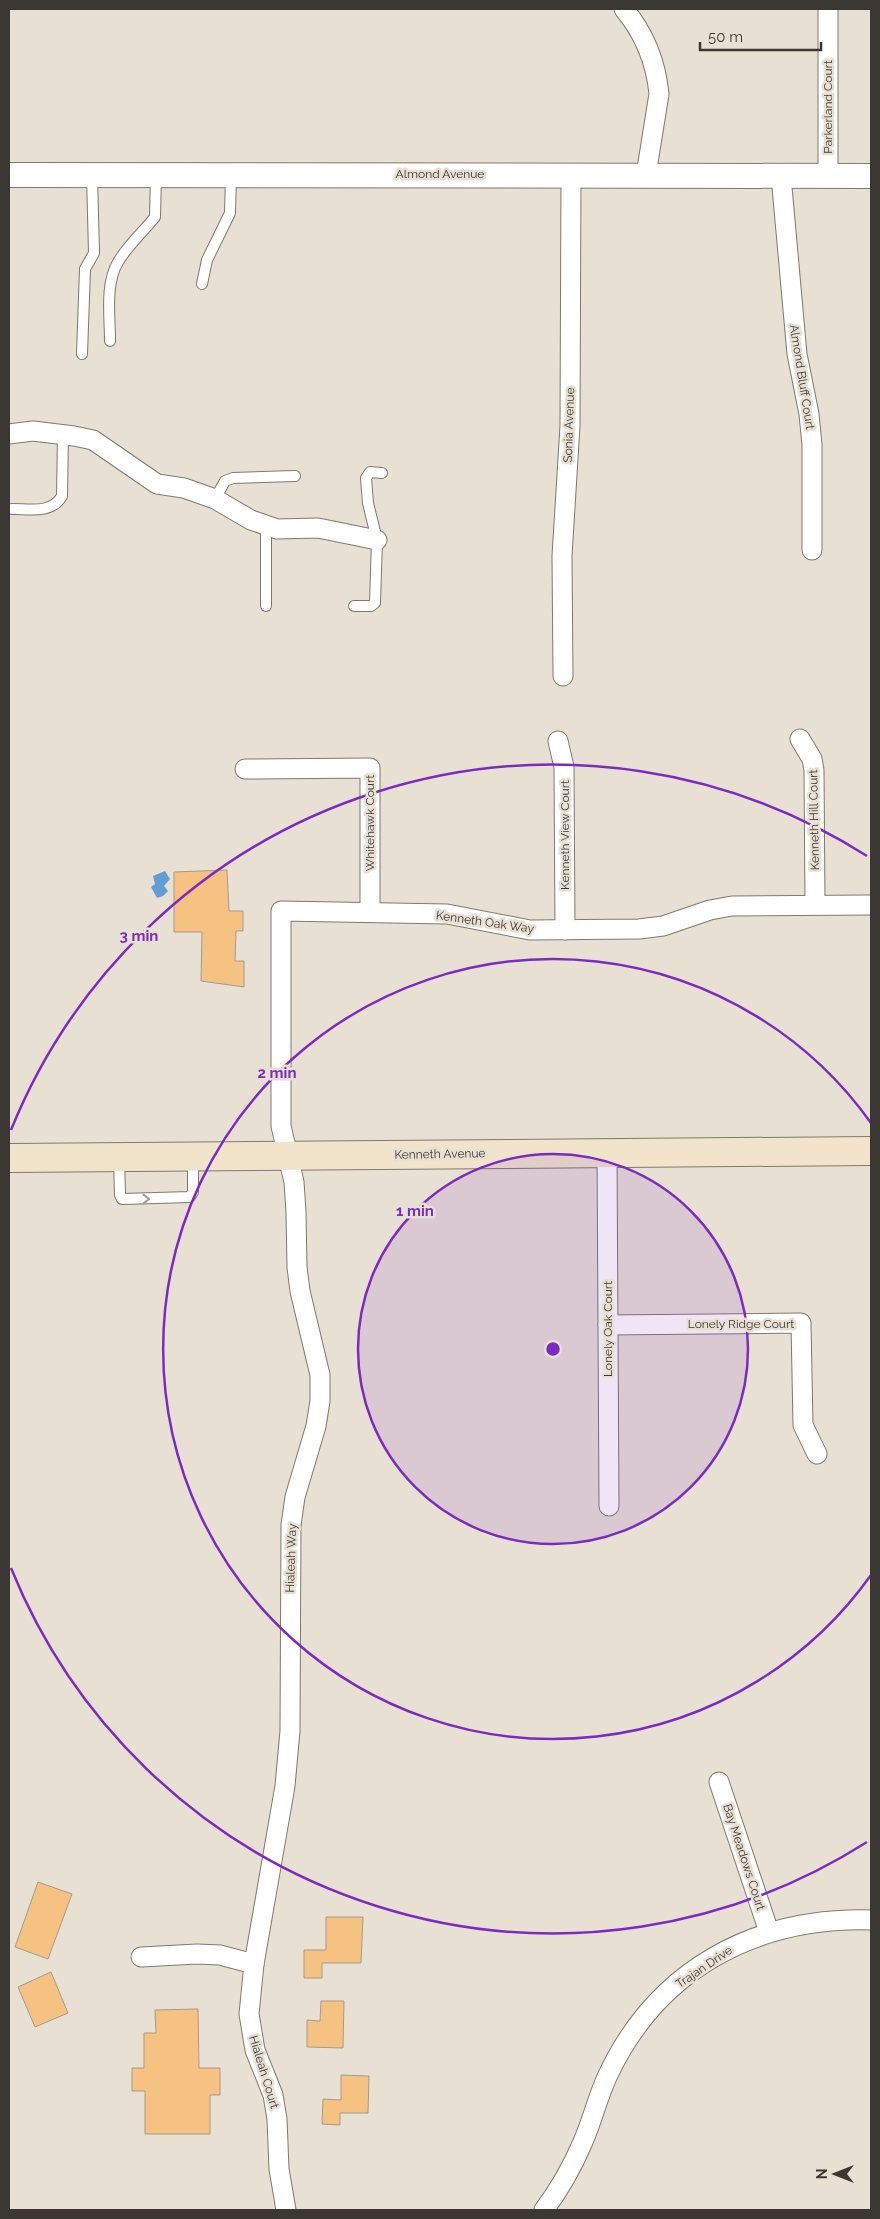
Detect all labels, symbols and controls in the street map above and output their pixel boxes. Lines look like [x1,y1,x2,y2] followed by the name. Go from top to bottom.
[700,20,821,52] scale bar
[708,28,743,46] text: 50 m
[821,60,835,154] street label: Parkerland Court
[396,167,484,181] street label: Almond Avenue
[787,324,817,430] street label: Almond Bluff Court
[561,387,577,463] street label: Sonia Avenue
[806,769,822,871] street label: Kenneth Hill Court
[363,775,377,871] street label: Whitehawk Court
[558,780,572,890] street label: Kenneth View Court
[435,908,535,936] street label: Kenneth Oak Way
[120,927,158,945] text: 3 min
[258,1064,296,1082] text: 2 min
[394,1146,486,1162] street label: Kenneth Avenue
[142,1194,150,1204] one-way arrow
[396,1202,434,1220] text: 1 min
[601,1281,615,1377] street label: Lonely Oak Court
[688,1317,794,1331] street label: Lonely Ridge Court
[544,1340,562,1358] centre of rings
[283,1523,299,1593] street label: Hialeah Way
[720,1802,768,1912] street label: Bay Meadows Court
[673,1943,735,1991] street label: Trajan Drive
[246,2034,282,2110] street label: Hialeah Court
[810,2149,860,2199] north arrow
[814,2169,830,2179] text: N

